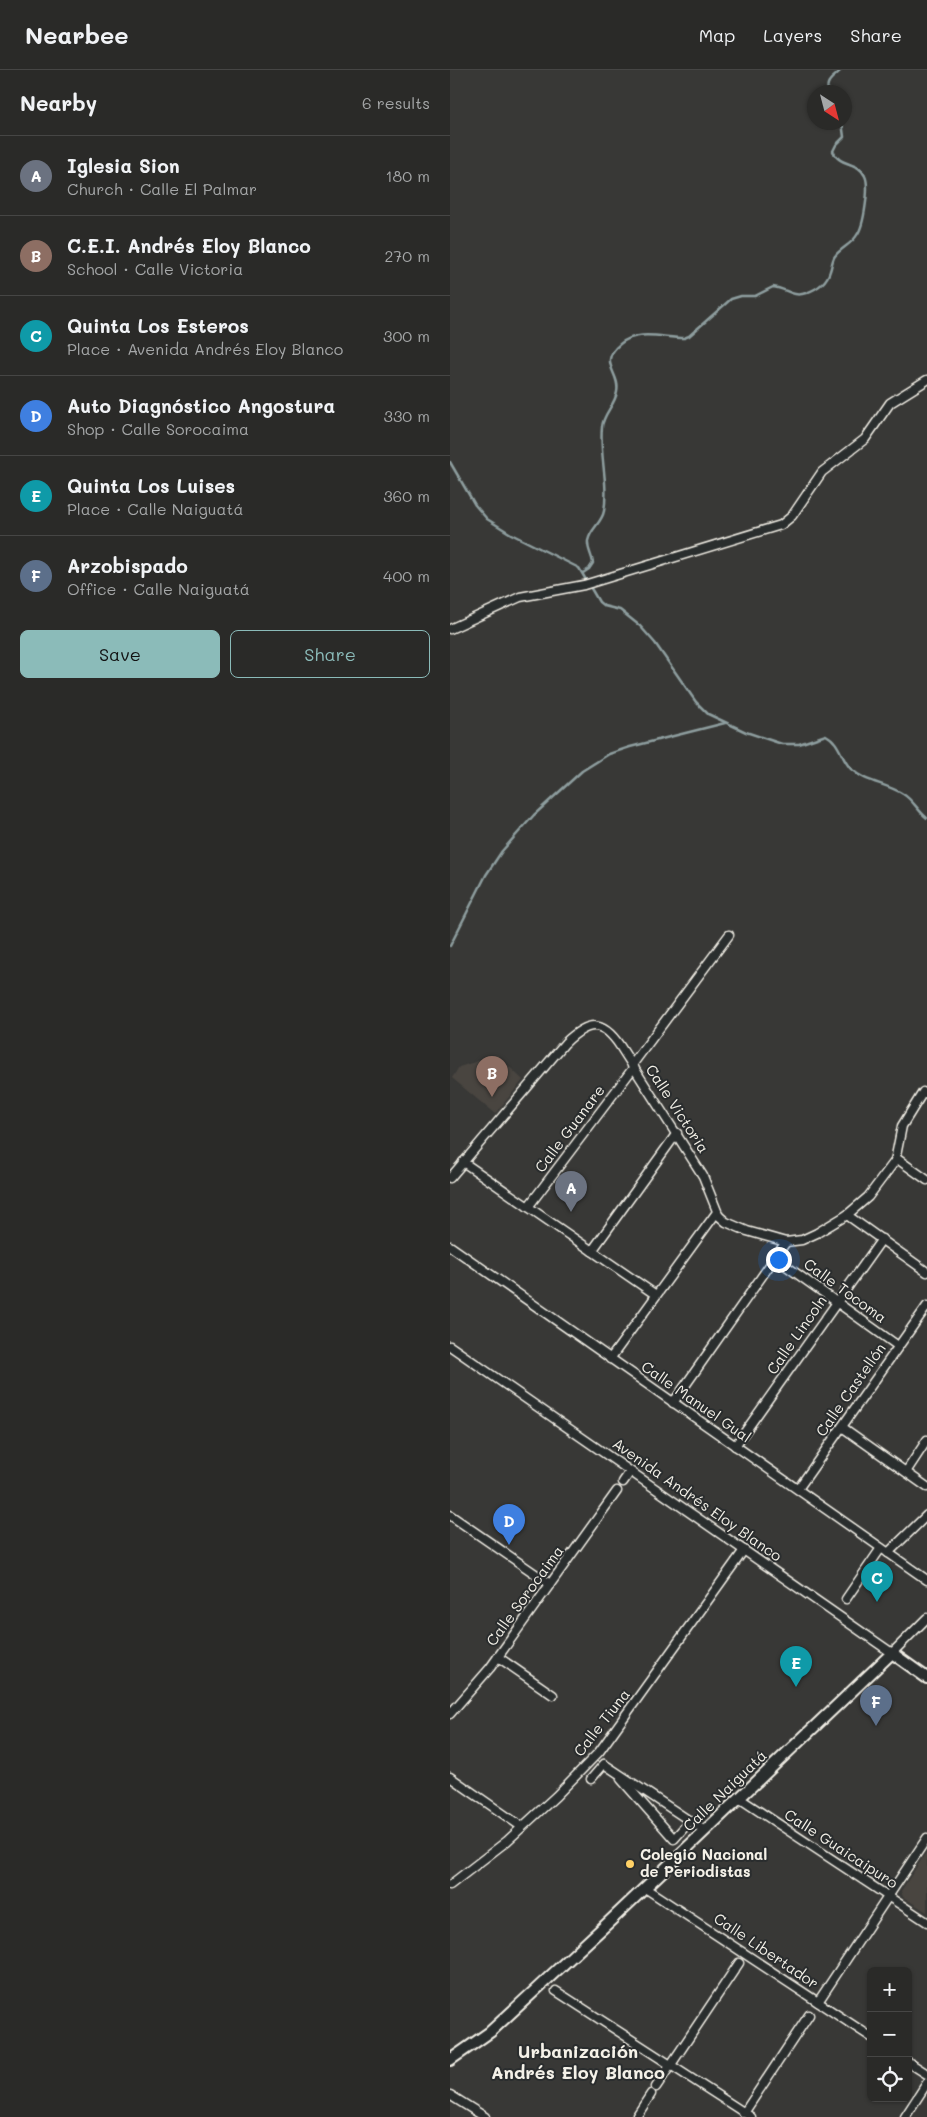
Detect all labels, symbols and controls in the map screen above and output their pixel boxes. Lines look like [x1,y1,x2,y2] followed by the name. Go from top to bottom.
[25,19,129,50] text: Nearbee
[699,23,735,47] text: Map
[763,23,822,47] text: Layers
[850,23,902,47] text: Share
[807,85,852,130] north arrow
[20,89,97,116] text: Nearby
[362,92,430,113] text: 6 results
[67,153,180,178] text: Iglesia Sion
[30,165,42,186] text: A
[385,165,430,186] text: 180 m
[67,178,257,199] text: Church · Calle El Palmar
[67,233,311,258] text: C.E.I. Andrés Eloy Blanco
[31,245,41,266] text: B
[384,245,430,266] text: 270 m
[67,258,243,279] text: School · Calle Victoria
[67,313,249,338] text: Quinta Los Esteros
[30,325,42,346] text: C
[383,325,430,346] text: 300 m
[67,338,343,359] text: Place · Avenida Andrés Eloy Blanco
[67,393,335,418] text: Auto Diagnóstico Angostura
[30,405,42,426] text: D
[384,405,430,426] text: 330 m
[67,418,249,439] text: Shop · Calle Sorocaima
[67,473,235,498] text: Quinta Los Luises
[31,485,41,506] text: E
[383,485,430,506] text: 360 m
[67,498,243,519] text: Place · Calle Naiguatá
[67,553,188,578] text: Arzobispado
[31,565,41,586] text: F
[383,565,430,586] text: 400 m
[67,578,250,599] text: Office · Calle Naiguatá
[20,630,220,678] button: Save
[230,630,430,678] button: Share
[476,1056,508,1097] pin: B
[642,1060,714,1157] street label: Calle Victoria
[530,1081,609,1176] street label: Calle Guanare
[555,1171,587,1212] pin: A
[766,1247,792,1273] your location
[800,1253,891,1327] street label: Calle Tocoma
[762,1291,831,1378] street label: Calle Lincoln
[811,1339,890,1440] street label: Calle Castellón
[638,1356,755,1447] street label: Calle Manuel Gual
[609,1433,786,1565] street label: Avenida Andrés Eloy Blanco
[493,1504,525,1545] pin: D
[481,1541,567,1650] street label: Calle Sorocaima
[861,1561,893,1602] pin: C
[780,1646,812,1687] pin: E
[569,1685,634,1760] street label: Calle Tiuna
[860,1685,892,1726] pin: F
[678,1745,770,1835] street label: Calle Naiguatá
[781,1804,902,1892] street label: Calle Guaicaipuro
[640,1844,767,1881] place label: Colegio Nacional de Periodistas
[624,1858,636,1870] marker: Colegio Nacional de Periodistas
[710,1908,823,1993] street label: Calle Libertador
[867,1967,912,2102] map controls
[867,1967,912,2012] button: +
[867,2012,912,2057] button: −
[491,2039,665,2084] district label: Urbanización Andrés Eloy Blanco
[867,2057,912,2102] button: locate

